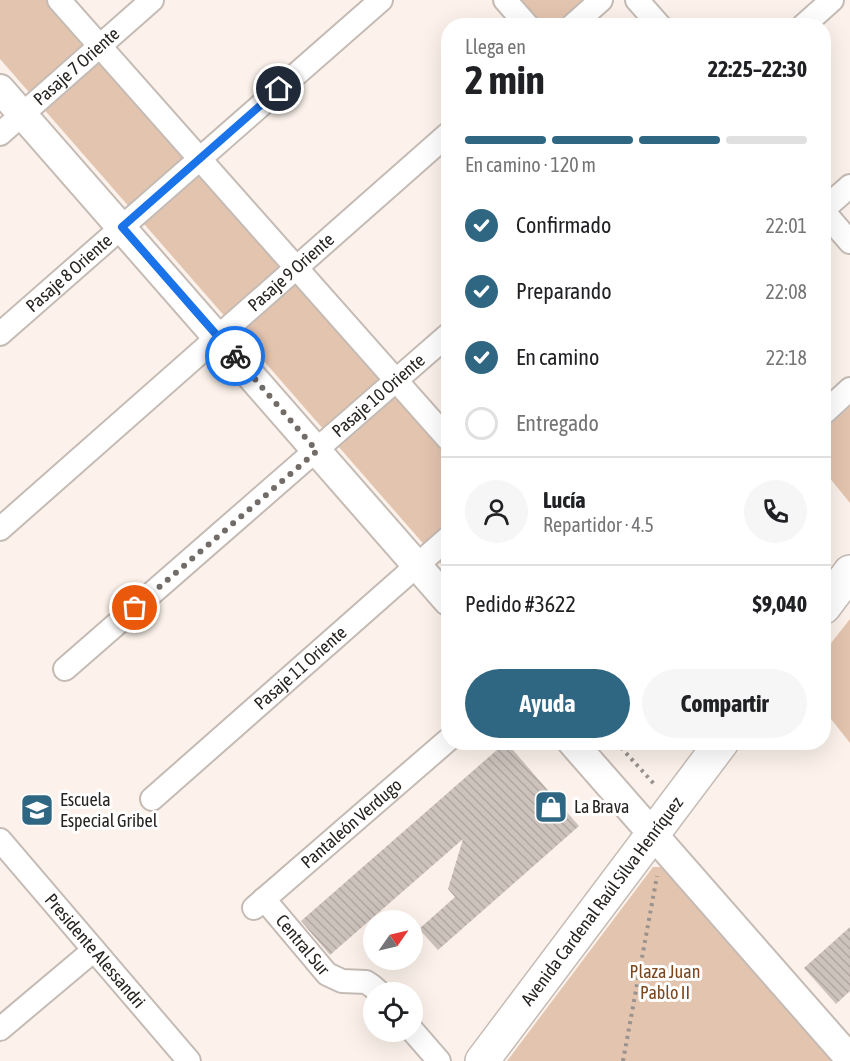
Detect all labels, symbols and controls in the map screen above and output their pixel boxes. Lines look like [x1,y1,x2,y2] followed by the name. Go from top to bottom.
[29,23,123,110] street label: Pasaje 7 Oriente
[465,35,526,58] text: Llega en
[708,56,807,82] text: 22:25–22:30
[465,58,545,102] text: 2 min
[253,63,304,114] pin
[262,72,295,105] icon: home
[465,153,596,176] text: En camino · 120 m
[465,209,498,242] icon: check
[516,212,611,238] text: Confirmado
[765,214,807,237] text: 22:01
[243,229,338,315] street label: Pasaje 9 Oriente
[22,230,116,316] street label: Pasaje 8 Oriente
[465,275,498,308] icon: check
[516,278,612,304] text: Preparando
[765,280,807,303] text: 22:08
[205,326,265,386] courier
[219,340,252,373] icon: bike
[465,341,498,374] icon: check
[516,344,599,370] text: En camino
[766,346,807,369] text: 22:18
[328,349,429,441] street label: Pasaje 10 Oriente
[516,410,599,436] text: Entregado
[465,480,528,543] button: person
[744,480,807,543] button: phone
[543,487,586,513] text: Lucía
[543,513,654,536] text: Repartidor · 4.5
[109,582,160,633] pin
[118,591,151,624] icon: bag
[465,591,576,617] text: Pedido #3622
[752,591,807,617] text: $9,040
[250,621,351,714] street label: Pasaje 11 Oriente
[465,669,630,738] button: Ayuda
[642,669,807,738] button: Compartir
[297,774,406,872] street label: Pantaleón Verdugo
[60,789,158,831] place label: Escuela Especial Gribel
[533,789,569,825] shop icon: La Brava
[19,792,55,828] school or university icon: Escuela Especial Gribel
[517,792,687,1009] street label: Avenida Cardenal Raúl Silva Henríquez
[574,796,629,817] place label: La Brava
[41,889,150,1012] street label: Presidente Alessandri
[272,910,335,980] street label: Central Sur
[363,910,423,970] north arrow
[363,910,423,1042] map controls
[630,961,700,1003] park label: Plaza Juan Pablo II
[363,982,423,1042] button: locate

